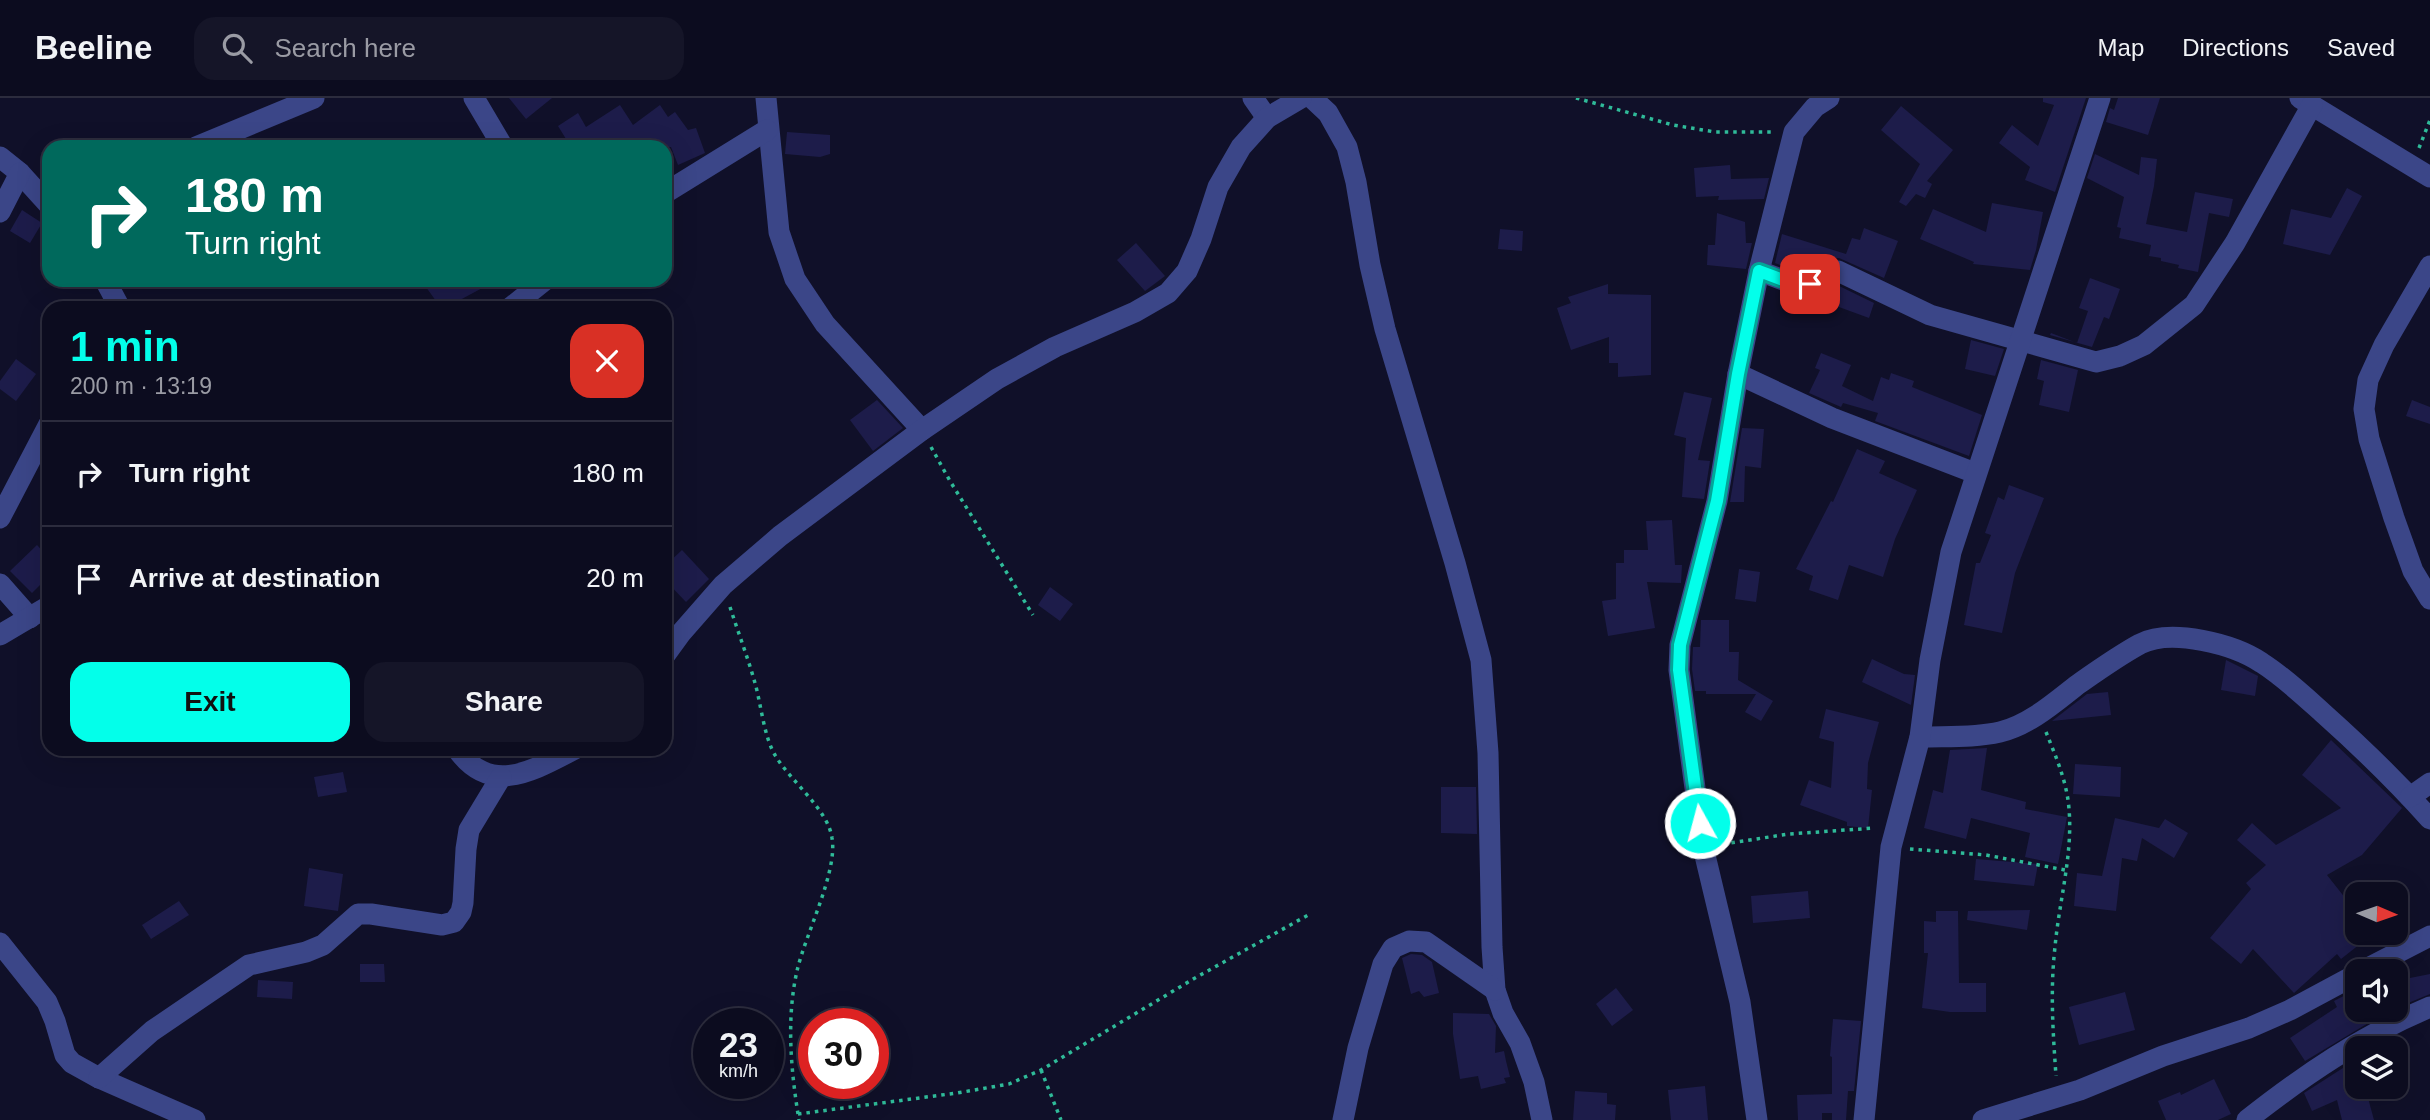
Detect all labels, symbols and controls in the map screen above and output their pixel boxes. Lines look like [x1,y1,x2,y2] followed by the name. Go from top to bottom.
[194,17,684,80] search box
[35,29,152,66] text: Beeline
[218,29,256,67] icon: search
[274,33,416,63] text: Search here
[2098,34,2144,61] text: Map
[2182,34,2289,61] text: Directions
[2327,34,2395,61] text: Saved
[70,168,161,259] icon: right
[185,168,324,222] text: 180 m
[185,225,321,261] text: Turn right
[1780,254,1840,314] pin
[1791,265,1829,303] icon: arrive
[70,323,180,370] text: 1 min
[570,324,644,398] button: close
[70,373,212,399] text: 200 m · 13:19
[70,455,108,493] icon: right
[129,458,250,488] text: Turn right
[572,458,644,488] text: 180 m
[70,560,108,598] icon: arrive
[129,563,380,593] text: Arrive at destination
[586,563,644,593] text: 20 m
[70,662,350,742] button: Exit
[364,662,644,742] button: Share
[1663,786,1737,860] position arrow
[2345,882,2408,945] north arrow
[2345,882,2408,1099] map controls
[2345,959,2408,1022] button: sound
[798,1008,889,1099] speed limit sign: 30
[719,1025,758,1064] text: 23
[2345,1036,2408,1099] button: layers
[719,1061,758,1081] text: km/h

